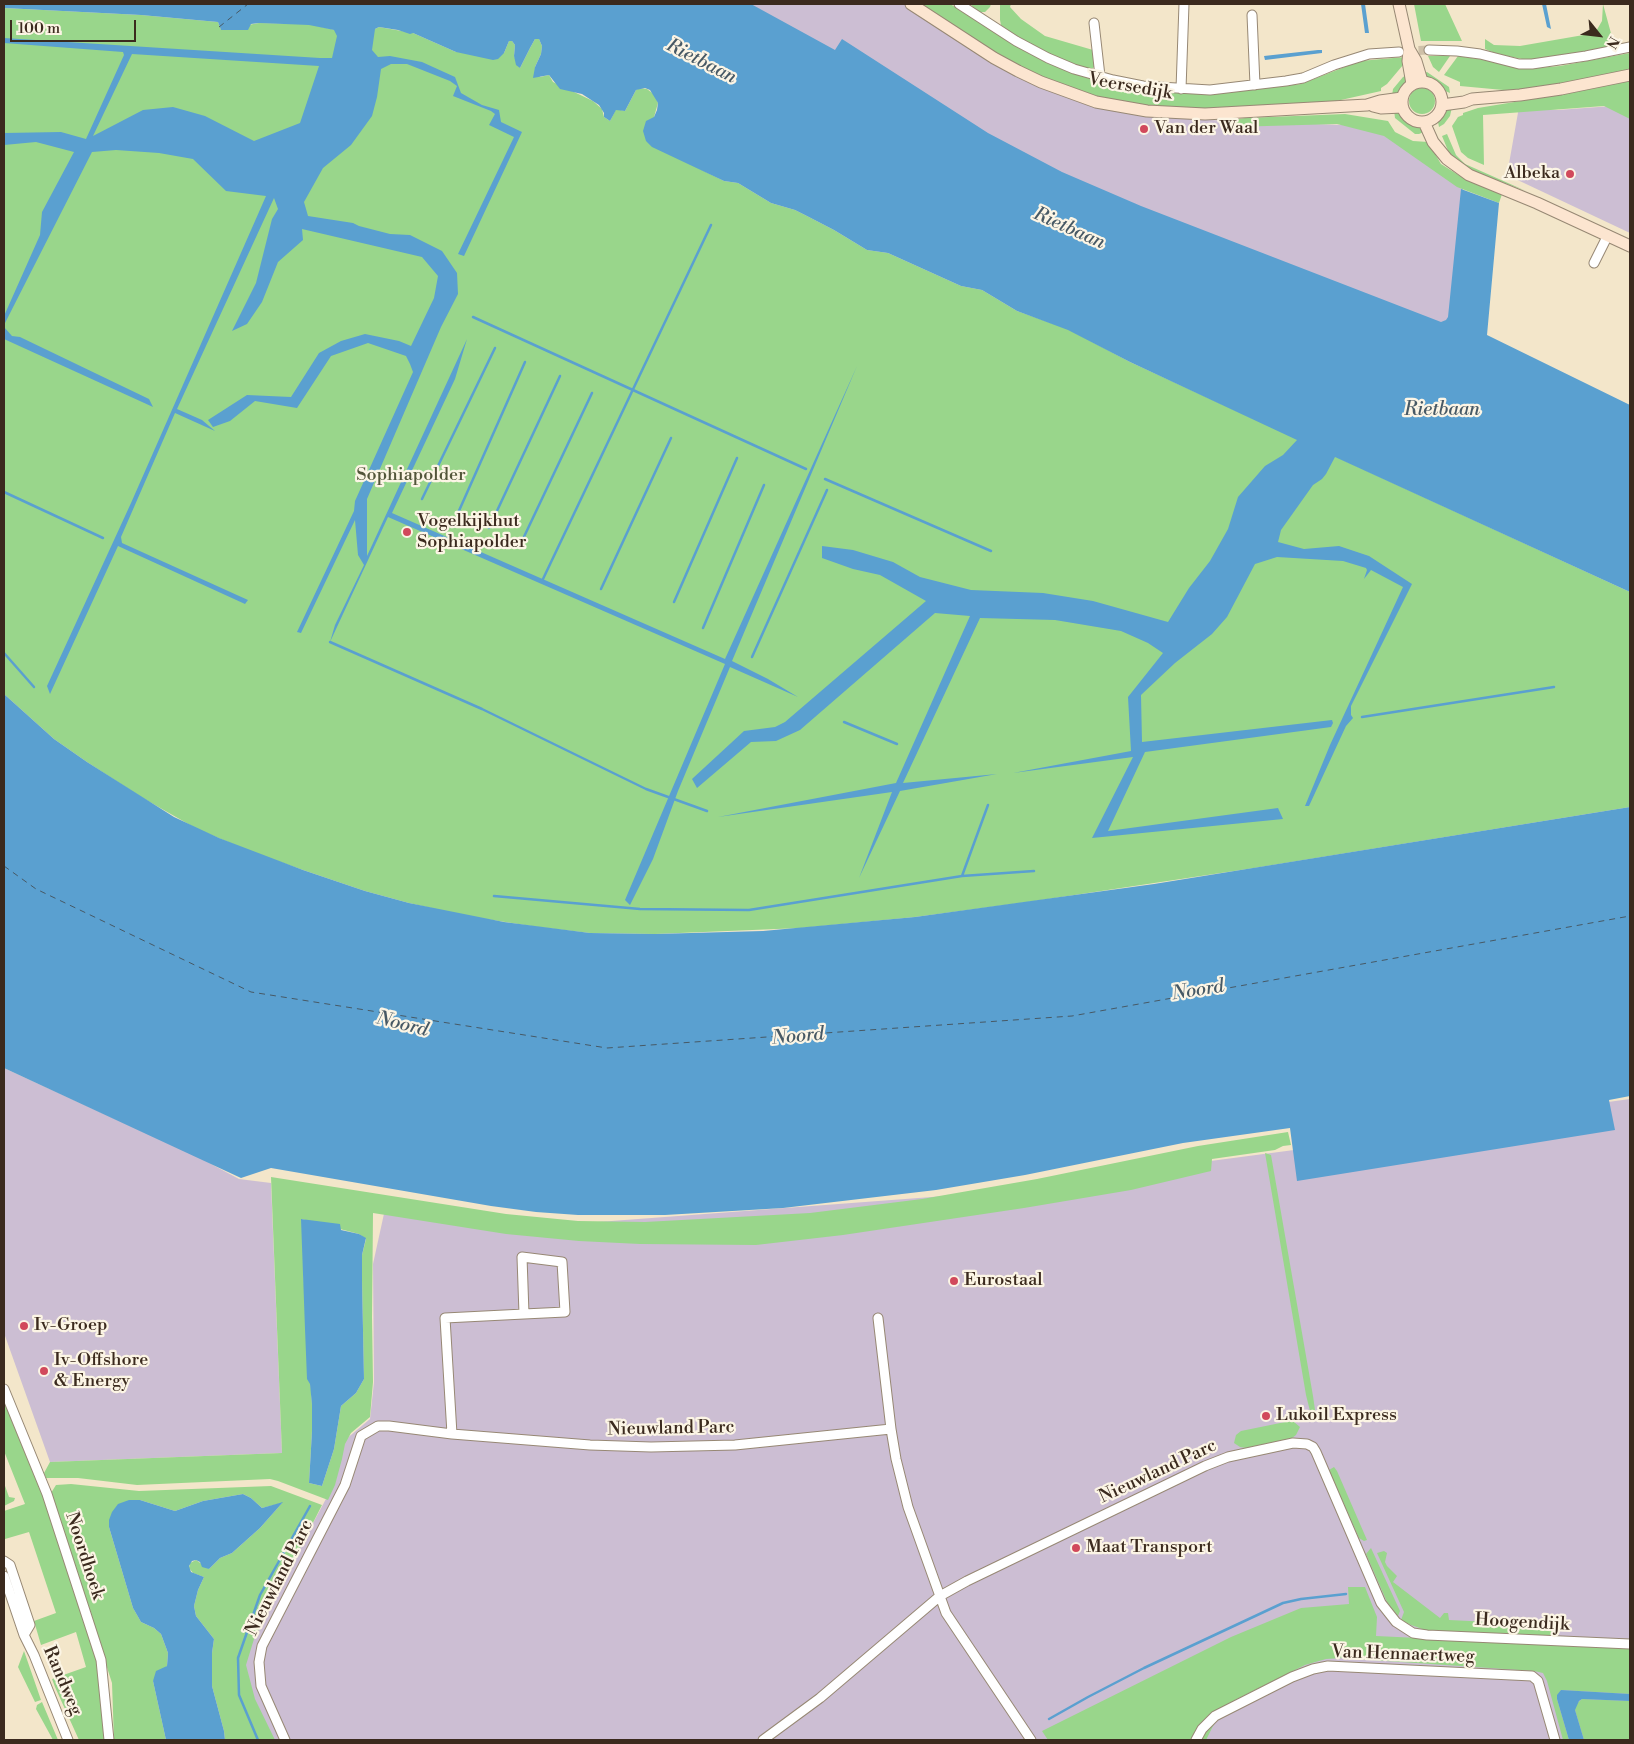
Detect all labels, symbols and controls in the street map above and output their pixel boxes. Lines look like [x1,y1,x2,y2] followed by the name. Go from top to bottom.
[12,10,139,42] scale bar
[1574,10,1624,60] north arrow
[18,19,60,38] text: 100 m
[1602,33,1623,51] text: N
[662,35,740,89] water label: Rietbaan
[1086,69,1174,105] street label: Veersedijk
[1154,118,1258,140] place label: Van der Waal
[1138,123,1150,135] marker: Van der Waal
[1504,163,1560,185] place label: Albeka
[1564,168,1576,180] marker: Albeka
[1030,203,1108,255] water label: Rietbaan
[1404,399,1480,421] water label: Rietbaan
[356,465,466,487] park label: Sophiapolder
[417,511,527,554] place label: Vogelkijkhut Sophiapolder
[401,526,413,538] marker: Vogelkijkhut Sophiapolder
[1170,976,1226,1006] water label: Noord
[374,1008,430,1042] water label: Noord
[771,1023,825,1051] water label: Noord
[964,1270,1043,1292] place label: Eurostaal
[948,1275,960,1287] marker: Eurostaal
[34,1315,107,1337] place label: Iv-Groep
[18,1320,30,1332] marker: Iv-Groep
[54,1350,148,1392] place label: Iv-Offshore & Energy
[38,1365,50,1377] marker: Iv-Offshore & Energy
[1276,1405,1397,1427] place label: Lukoil Express
[1260,1410,1272,1422] marker: Lukoil Express
[607,1417,735,1441] street label: Nieuwland Parc
[1096,1435,1220,1509] street label: Nieuwland Parc
[60,1510,108,1602] street label: Noordhoek
[241,1516,319,1640] street label: Nieuwland Parc
[1086,1537,1213,1559] place label: Maat Transport
[1070,1542,1082,1554] marker: Maat Transport
[1474,1610,1570,1636] street label: Hoogendijk
[1331,1642,1475,1668] street label: Van Hennaertweg
[38,1643,86,1719] street label: Randweg

